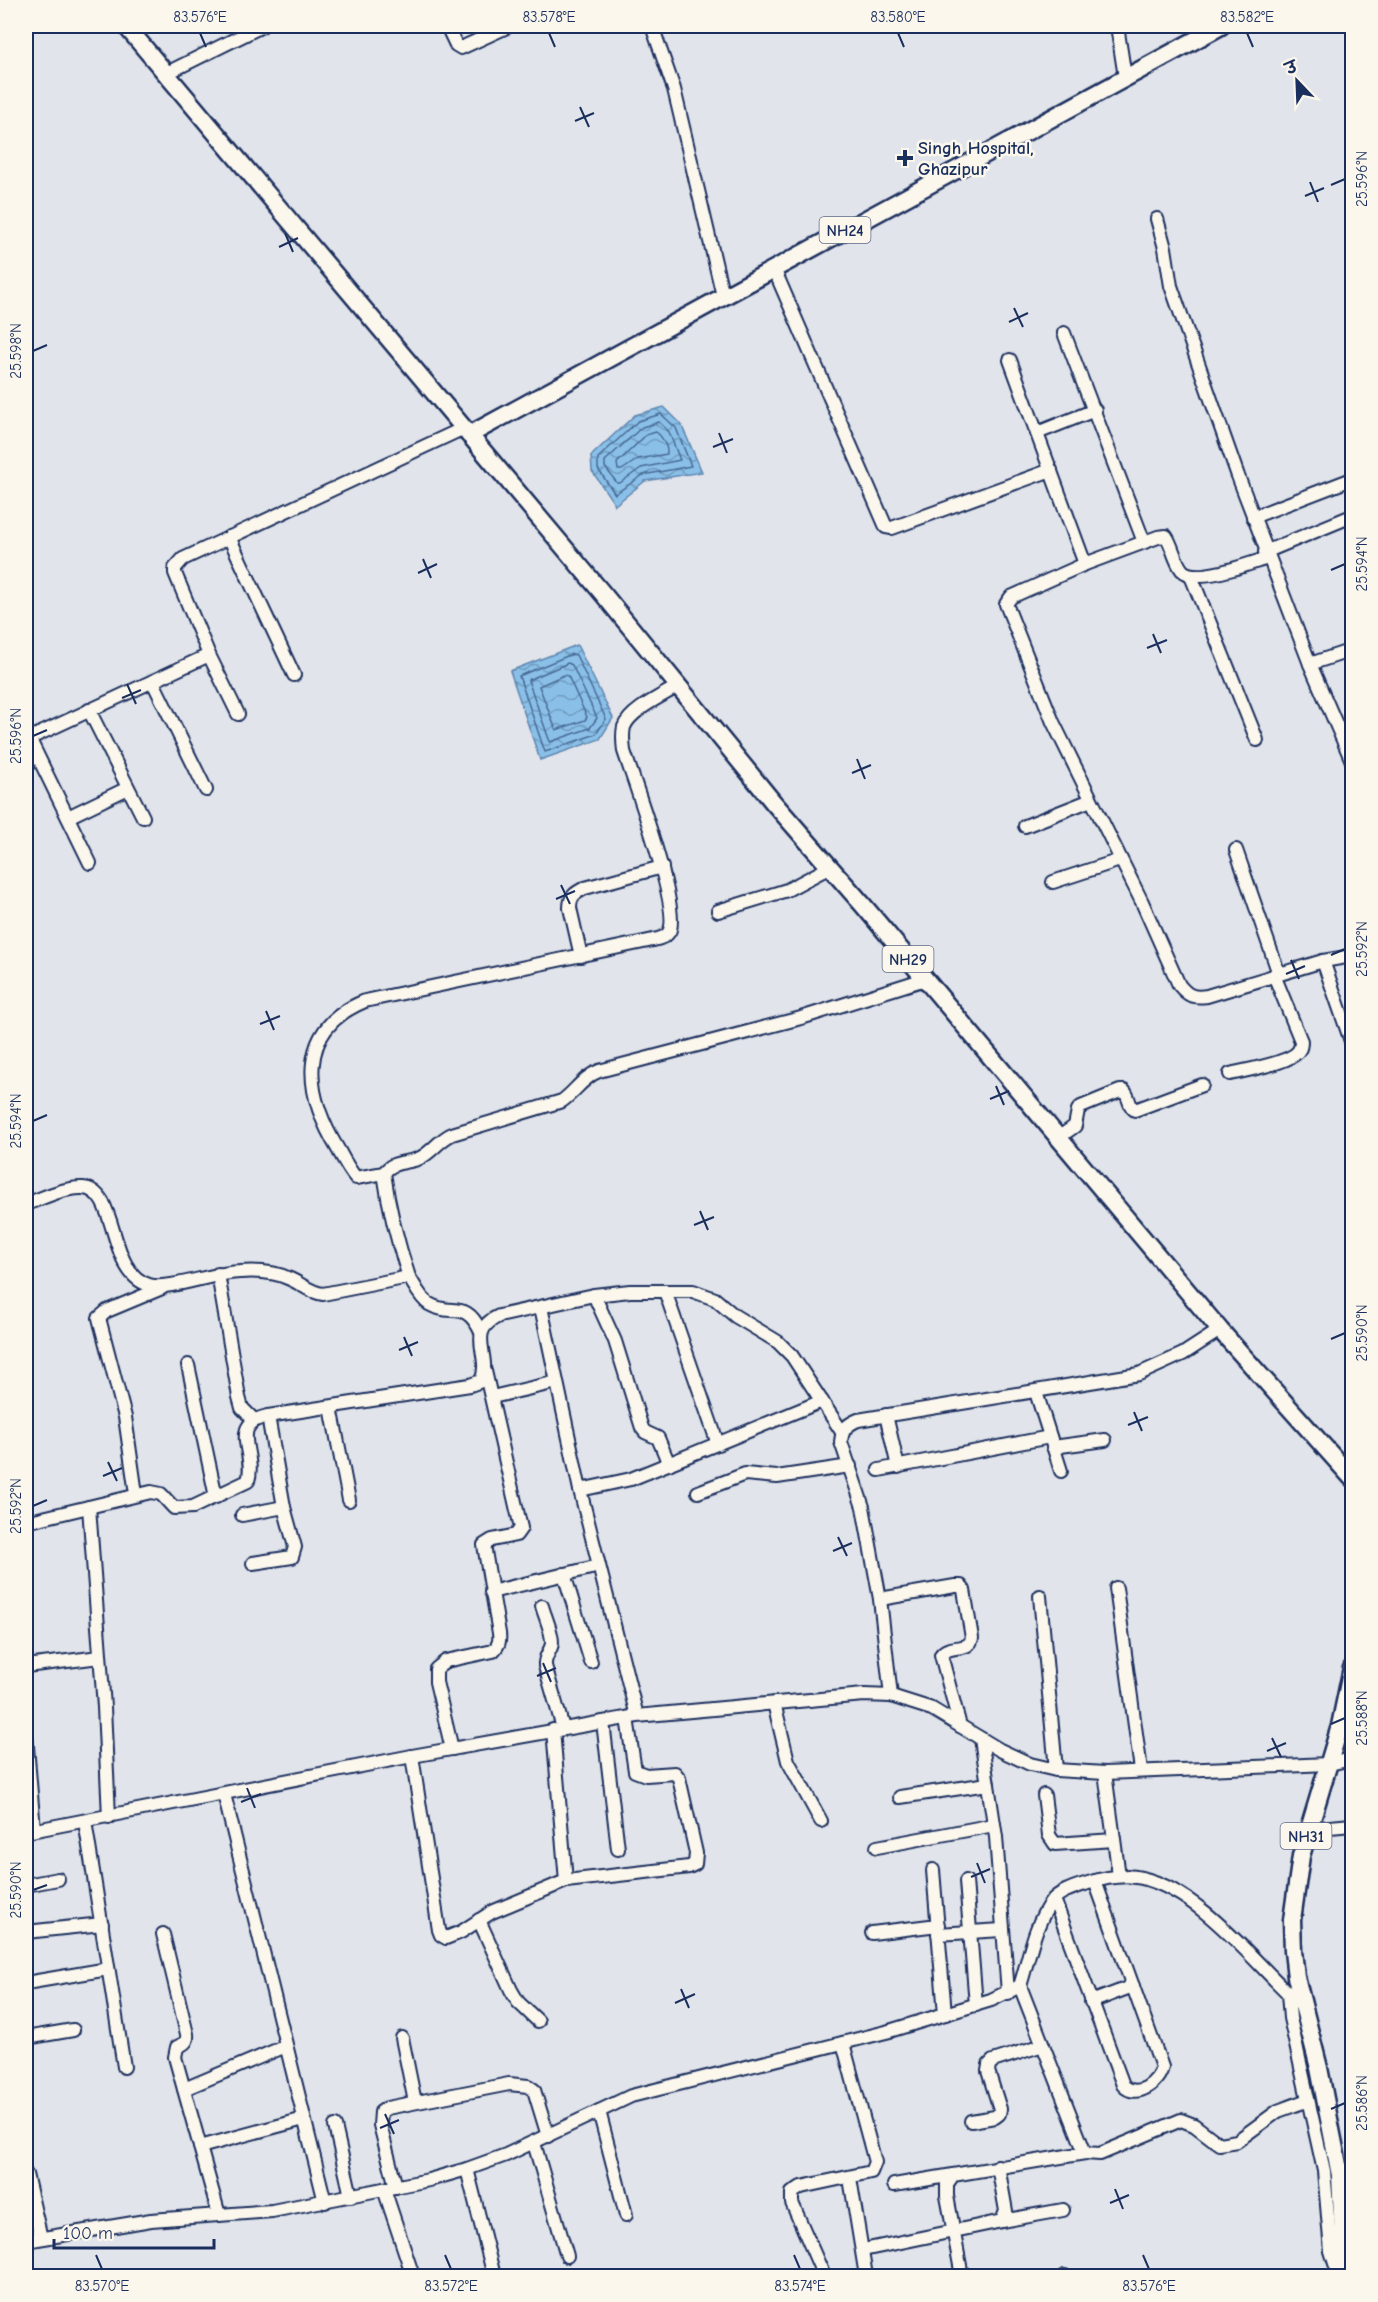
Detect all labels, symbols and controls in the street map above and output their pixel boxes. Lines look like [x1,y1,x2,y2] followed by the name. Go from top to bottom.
[173,8,227,26] text: 83.576°E
[522,8,576,26] text: 83.578°E
[870,8,926,26] text: 83.580°E
[1220,8,1274,26] text: 83.582°E
[1267,51,1327,111] north arrow
[1281,57,1301,79] text: उ
[918,138,1034,180] place label: Singh Hospital, Ghazipur
[896,149,914,167] marker: Singh Hospital, Ghazipur
[1353,151,1371,207] text: 25.596°N
[820,217,870,243] road number: NH24
[7,323,25,379] text: 25.598°N
[1353,536,1371,592] text: 25.594°N
[7,708,25,764] text: 25.596°N
[1353,921,1371,977] text: 25.592°N
[882,946,934,972] road number: NH29
[7,1093,25,1149] text: 25.594°N
[1353,1304,1371,1362] text: 25.590°N
[7,1478,25,1534] text: 25.592°N
[1353,1690,1371,1746] text: 25.588°N
[1280,1823,1332,1849] road number: NH31
[7,1861,25,1919] text: 25.590°N
[1353,2075,1371,2131] text: 25.586°N
[54,2212,214,2250] scale bar
[63,2223,113,2244] text: 100 m
[75,2277,129,2295] text: 83.570°E
[424,2277,478,2295] text: 83.572°E
[774,2277,826,2295] text: 83.574°E
[1122,2277,1176,2295] text: 83.576°E

